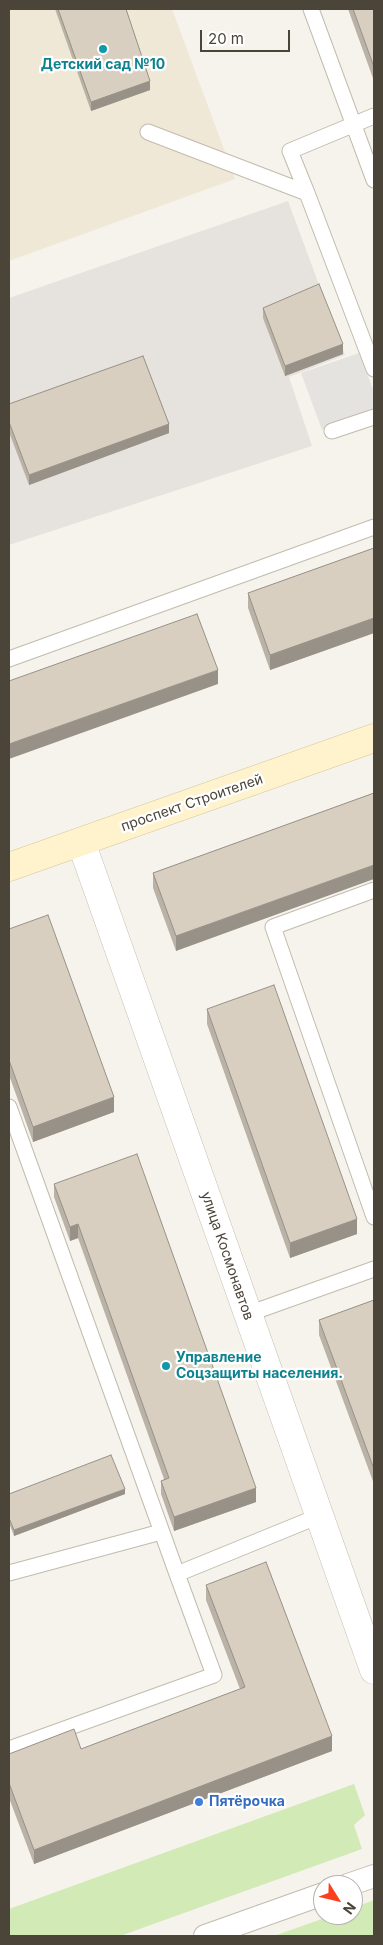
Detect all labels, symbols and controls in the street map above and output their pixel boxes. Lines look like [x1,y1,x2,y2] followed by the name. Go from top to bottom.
[203,20,293,52] scale bar
[208,29,244,48] text: 20 m
[97,43,109,55] marker: Детский сад №10
[41,57,165,73] place label: Детский сад №10
[119,771,265,835] street label: проспект Строителей
[197,1190,257,1322] street label: улица Космонавтов
[176,1350,343,1382] place label: Управление Соцзащиты населения.
[160,1360,172,1372] marker: Управление Соцзащиты населения.
[209,1794,285,1810] place label: Пятёрочка
[193,1796,205,1808] marker: Пятёрочка
[313,1875,363,1925] north arrow
[340,1899,360,1918] text: N

